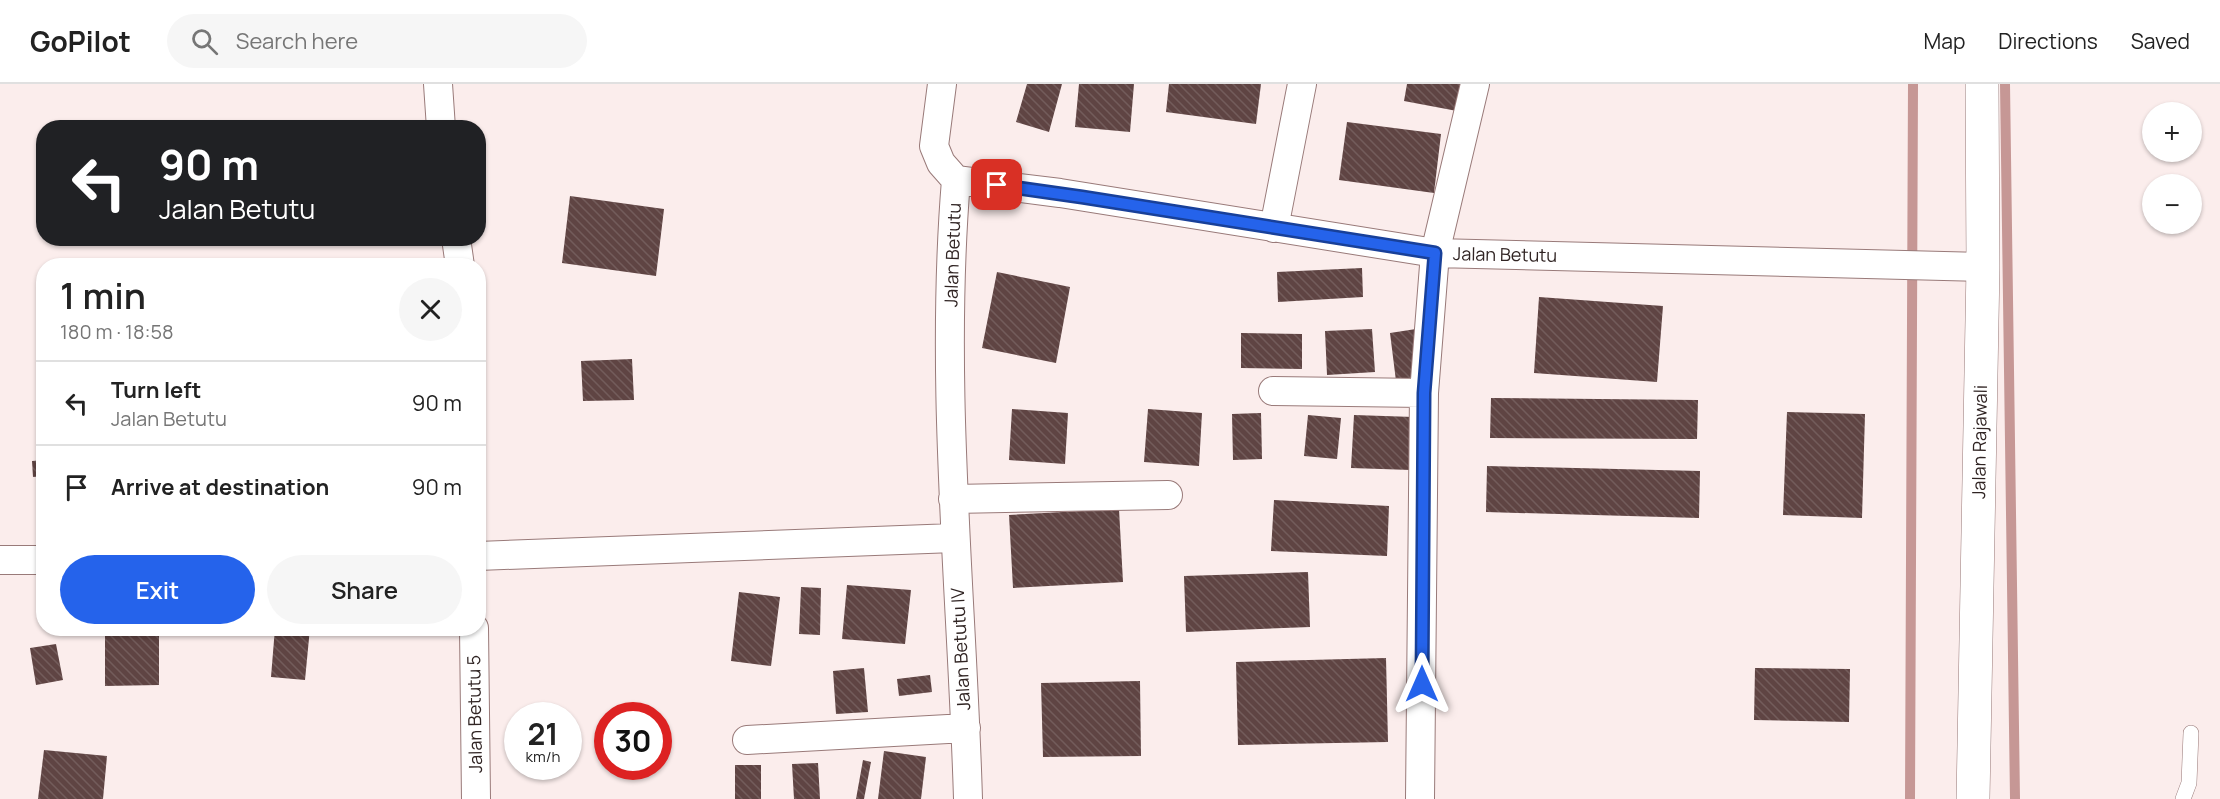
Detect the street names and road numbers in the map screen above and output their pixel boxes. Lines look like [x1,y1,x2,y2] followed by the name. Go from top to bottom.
[938,202,966,307] street label: Jalan Betutu
[1453,241,1557,267] street label: Jalan Betutu
[1966,385,1992,499] street label: Jalan Rajawali
[945,587,975,711] street label: Jalan Betutu IV
[461,655,487,773] street label: Jalan Betutu 5

